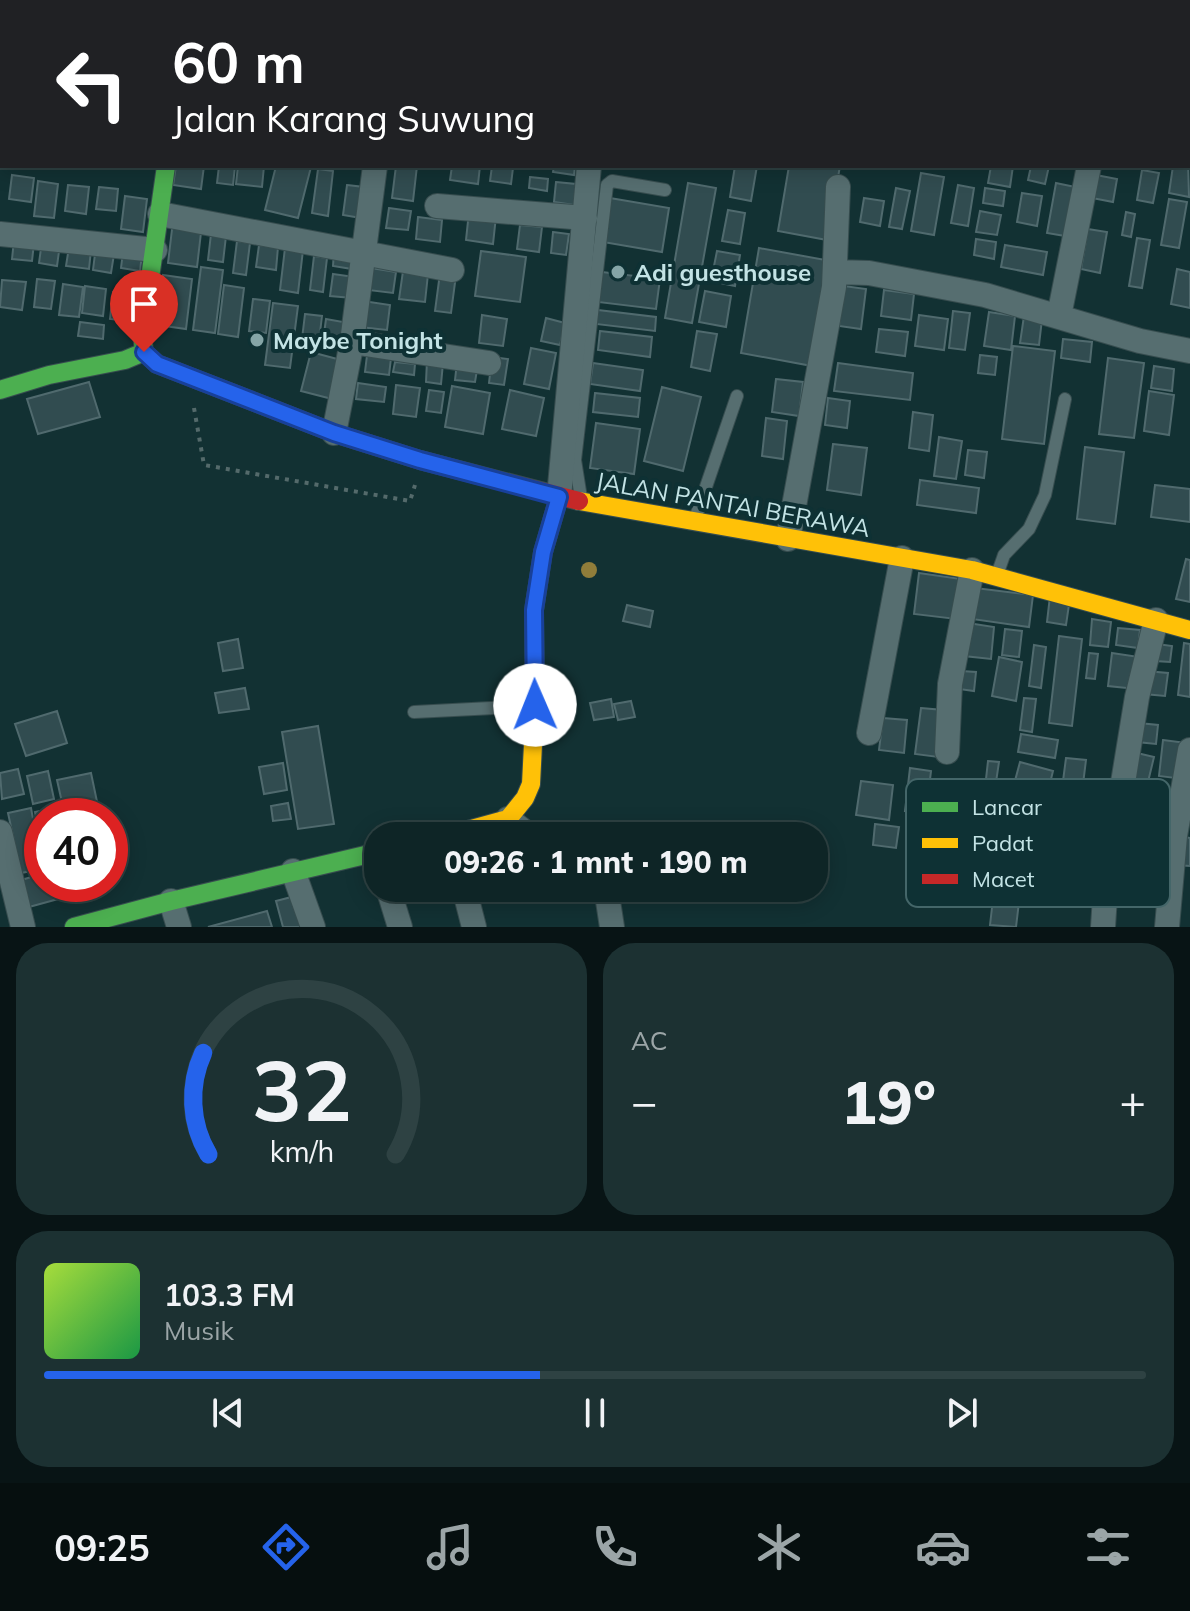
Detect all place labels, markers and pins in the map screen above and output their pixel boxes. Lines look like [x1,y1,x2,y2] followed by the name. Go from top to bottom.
[634,257,811,287] place label: Adi guesthouse
[609,263,627,281] marker: Adi guesthouse
[110,270,178,352] pin
[273,325,443,355] place label: Maybe Tonight
[248,331,266,349] marker: Maybe Tonight

